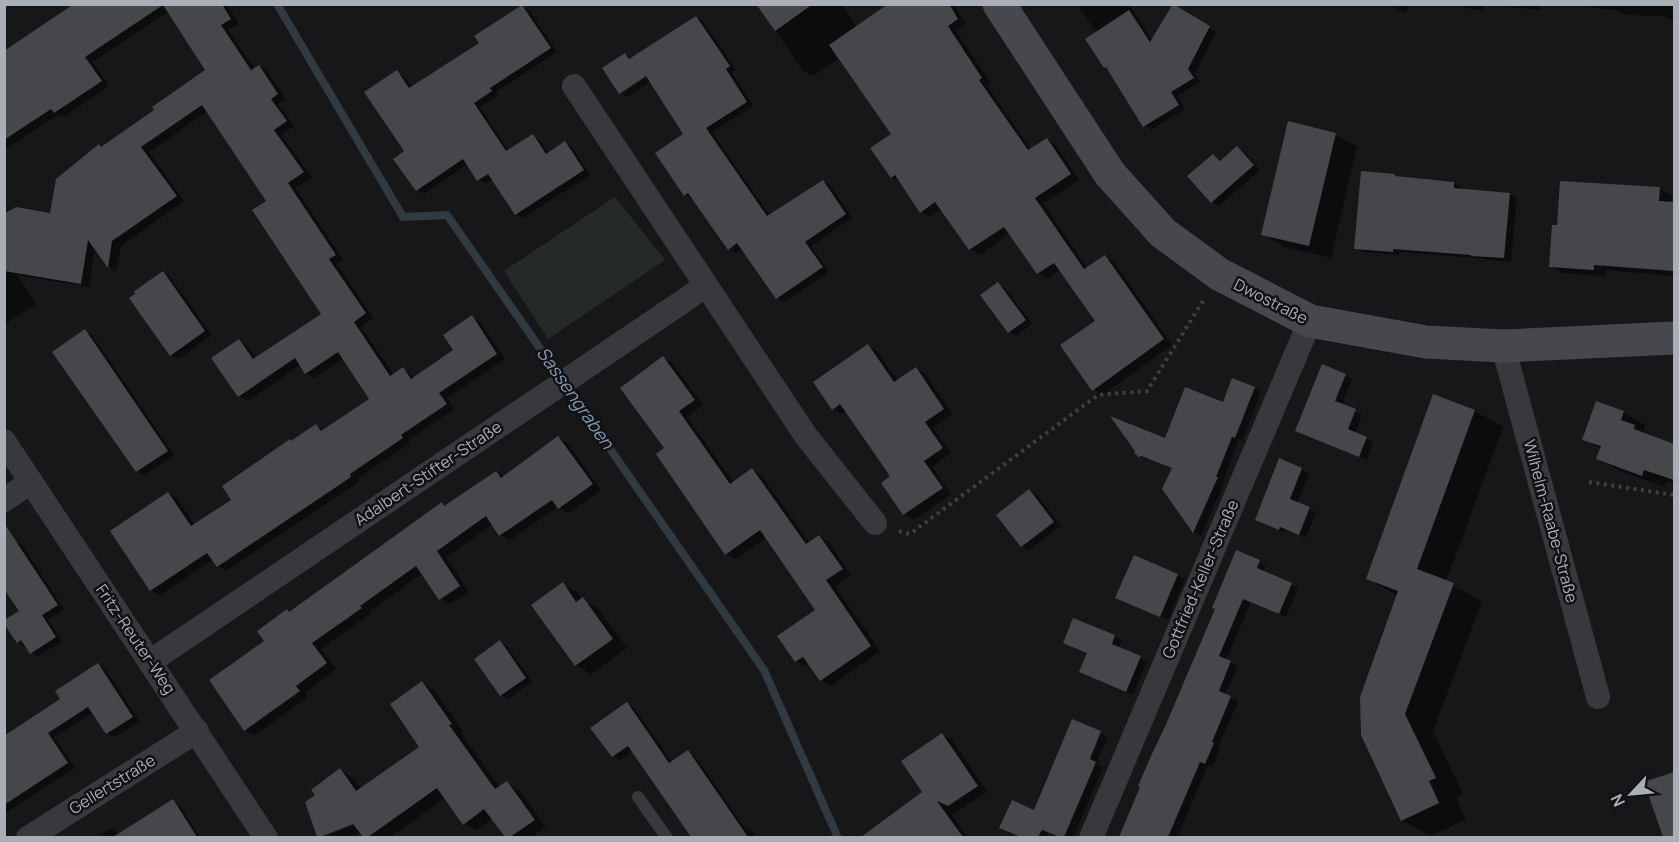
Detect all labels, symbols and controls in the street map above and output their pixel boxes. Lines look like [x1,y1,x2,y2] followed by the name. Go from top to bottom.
[1230,273,1312,329] street label: Dwostraße
[532,342,621,454] water label: Sassengraben
[350,415,506,531] street label: Adalbert-Stifter-Straße
[1519,437,1583,605] street label: Wilhelm-Raabe-Straße
[1157,496,1243,662] street label: Gottfried-Keller-Straße
[91,580,181,698] street label: Fritz-Reuter-Weg
[65,749,159,819] street label: Gellertstraße
[1601,764,1661,824] north arrow
[1605,791,1630,811] text: N

